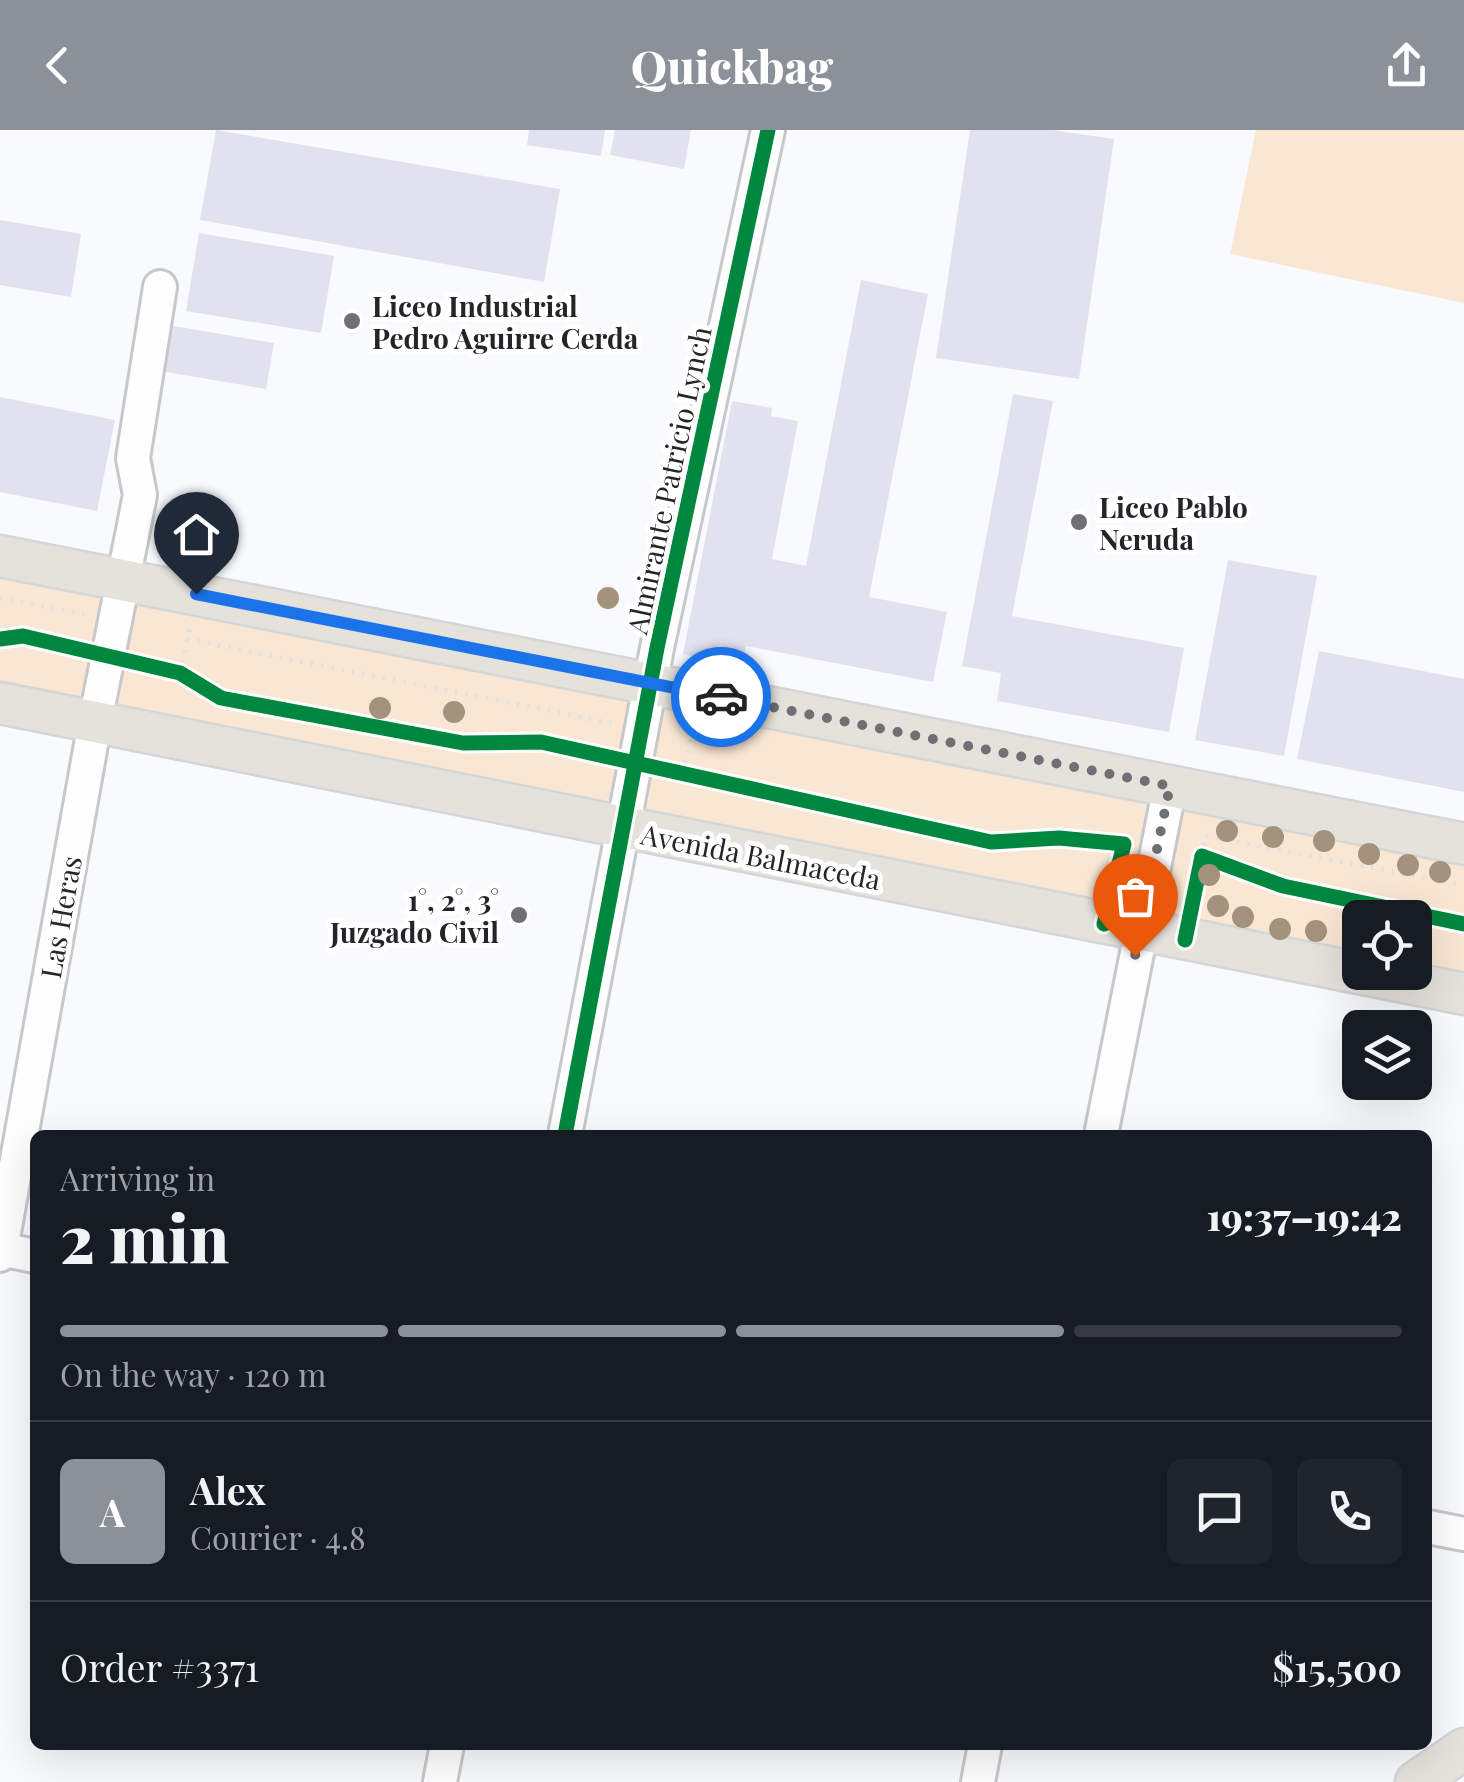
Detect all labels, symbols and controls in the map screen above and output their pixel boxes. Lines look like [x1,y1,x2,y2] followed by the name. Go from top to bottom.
[631,35,833,95] text: Quickbag
[30,38,85,93] icon: back
[1379,38,1434,93] icon: share
[372,287,639,356] place label: Liceo Industrial Pedro Aguirre Cerda
[341,310,363,332] marker: Liceo Industrial Pedro Aguirre Cerda
[617,322,719,638] street label: Almirante Patricio Lynch
[1099,488,1248,557] place label: Liceo Pablo Neruda
[154,492,239,595] pin
[169,507,224,562] icon: home
[1068,511,1090,533] marker: Liceo Pablo Neruda
[671,647,771,747] courier
[694,670,749,725] icon: car
[637,814,884,897] street label: Avenida Balmaceda
[31,853,89,981] street label: Las Heras
[1093,854,1178,957] pin
[1108,869,1163,924] icon: bag
[329,881,499,950] place label: 1°, 2°, 3° Juzgado Civil
[1342,900,1432,1100] map controls
[1342,900,1432,990] button: locate
[508,904,530,926] marker: 1°, 2°, 3° Juzgado Civil
[1342,1010,1432,1100] button: layers
[60,1156,215,1199] text: Arriving in
[1206,1190,1402,1241] text: 19:37–19:42
[60,1193,229,1279] text: 2 min
[60,1352,326,1395] text: On the way · 120 m
[1167,1459,1272,1564] button: chat
[1297,1459,1402,1564] button: phone
[190,1464,266,1515] text: Alex
[100,1486,125,1537] text: A
[190,1515,366,1558] text: Courier · 4.8
[60,1641,259,1692] text: Order #3371
[1272,1641,1402,1692] text: $15,500

